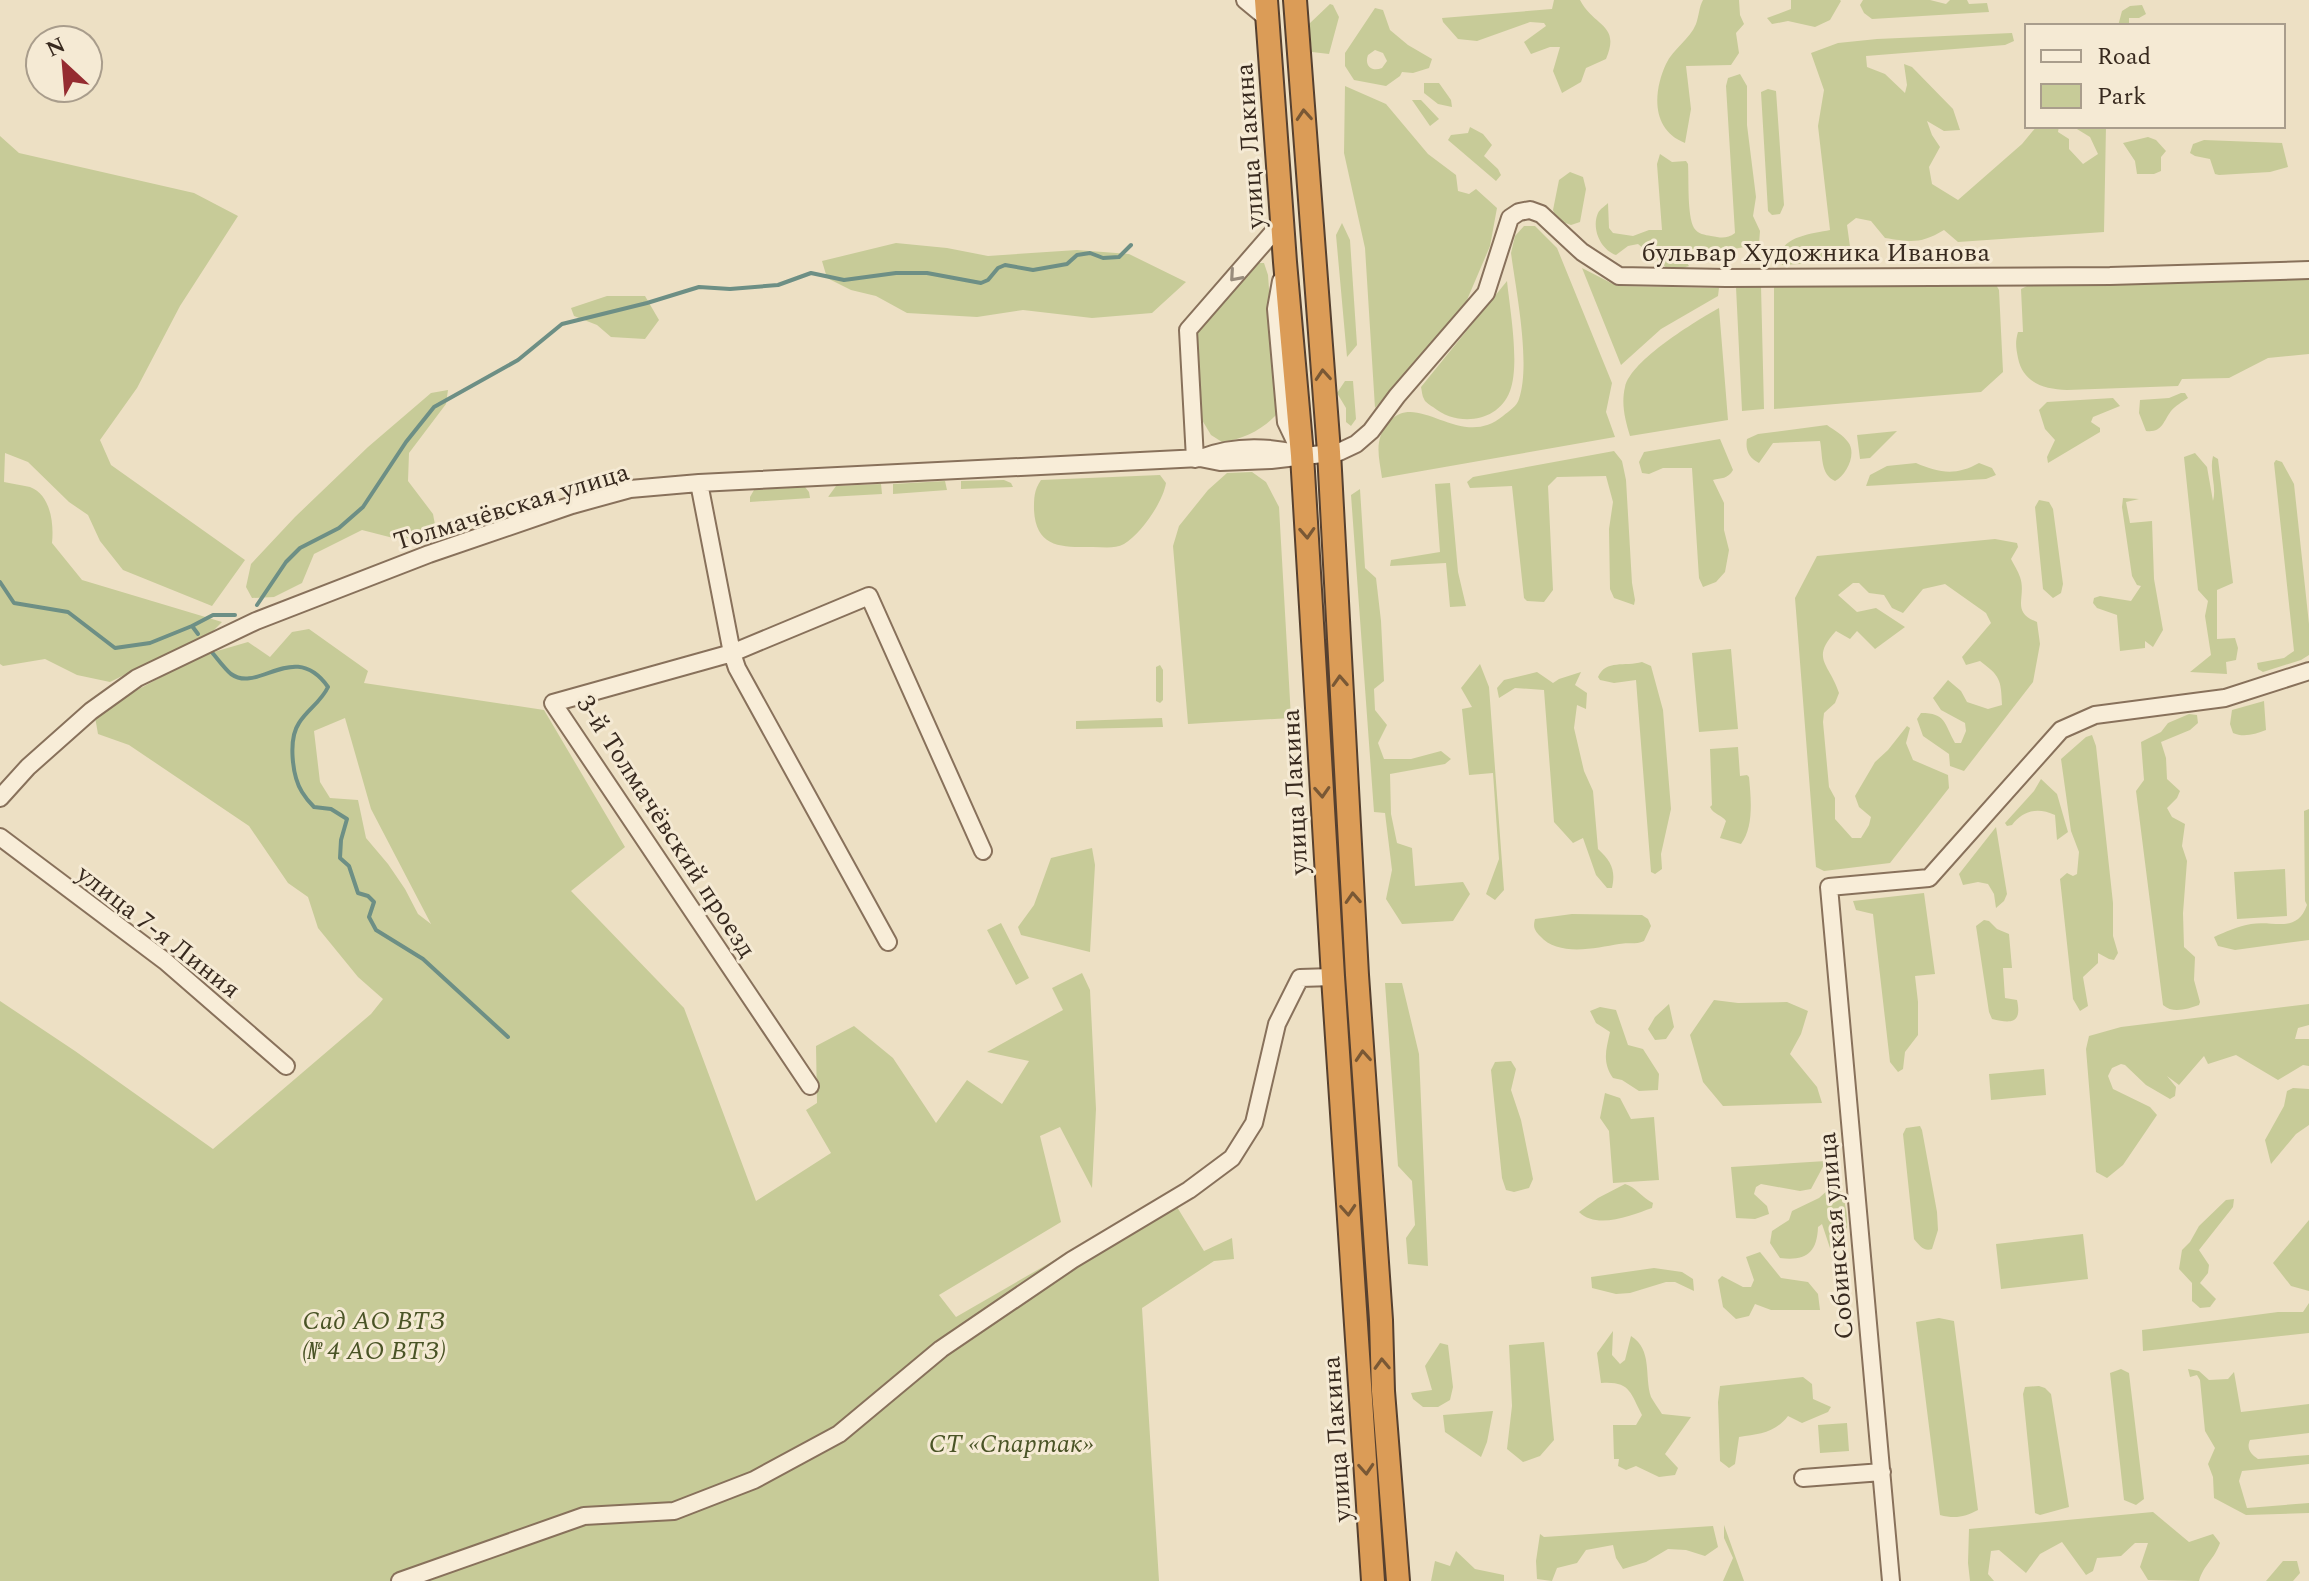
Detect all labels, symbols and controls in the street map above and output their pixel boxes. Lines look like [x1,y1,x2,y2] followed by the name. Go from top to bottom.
[24,24,104,104] north arrow
[2025,24,2285,128] legend
[41,29,71,66] text: N
[2097,39,2151,75] text: Road
[1224,61,1276,231] street label: улица Лакина
[2097,79,2147,115] text: Park
[1296,108,1313,121] one-way arrow
[1642,233,1991,273] street label: бульвар Художника Иванова
[1230,267,1245,282] one-way arrow
[1315,368,1332,381] one-way arrow
[389,452,634,562] street label: Толмачёвская улица
[1298,527,1315,540] one-way arrow
[1332,674,1349,687] one-way arrow
[566,687,766,966] street label: 3-й Толмачёвский проезд
[1271,708,1319,877] street label: улица Лакина
[1313,786,1330,799] one-way arrow
[67,854,249,1009] street label: улица 7-я Линия
[1344,891,1361,904] one-way arrow
[1355,1049,1372,1062] one-way arrow
[1807,1130,1865,1341] street label: Собинская улица
[1339,1204,1356,1217] one-way arrow
[302,1301,446,1371] park label: Сад АО ВТЗ (№ 4 АО ВТЗ)
[1311,1354,1363,1524] street label: улица Лакина
[1374,1357,1391,1370] one-way arrow
[929,1424,1093,1464] park label: СТ «Спартак»
[1357,1463,1374,1476] one-way arrow

